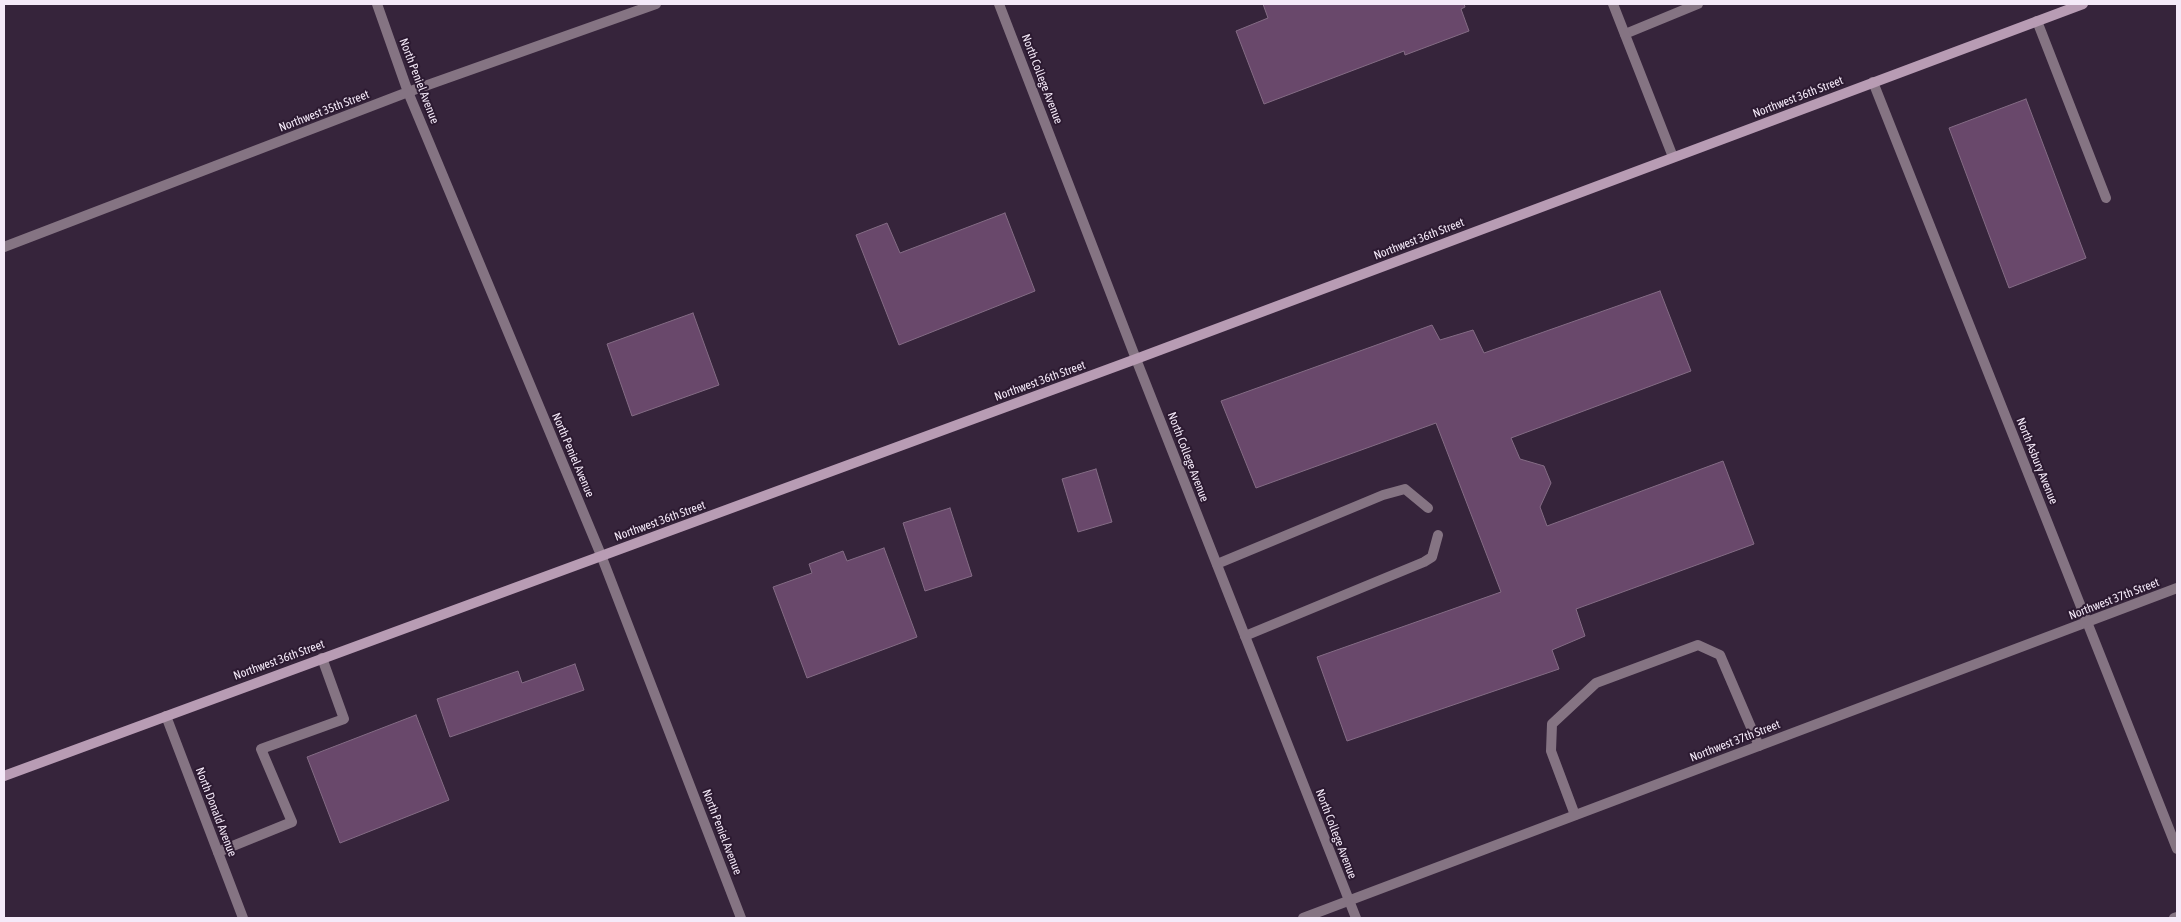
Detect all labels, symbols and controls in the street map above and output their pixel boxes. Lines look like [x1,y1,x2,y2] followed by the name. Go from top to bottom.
[1018,32,1066,126] street label: North College Avenue
[396,36,442,126] street label: North Peniel Avenue
[1751,73,1845,121] street label: Northwest 36th Street
[277,87,371,135] street label: Northwest 35th Street
[1372,215,1466,263] street label: Northwest 36th Street
[993,358,1087,404] street label: Northwest 36th Street
[1164,410,1212,504] street label: North College Avenue
[549,411,597,499] street label: North Peniel Avenue
[2013,416,2061,506] street label: North Asbury Avenue
[613,498,707,544] street label: Northwest 36th Street
[2067,575,2161,623] street label: Northwest 37th Street
[232,637,326,683] street label: Northwest 36th Street
[1688,717,1782,765] street label: Northwest 37th Street
[192,765,240,859] street label: North Donald Avenue
[699,787,745,877] street label: North Peniel Avenue
[1312,787,1360,881] street label: North College Avenue

